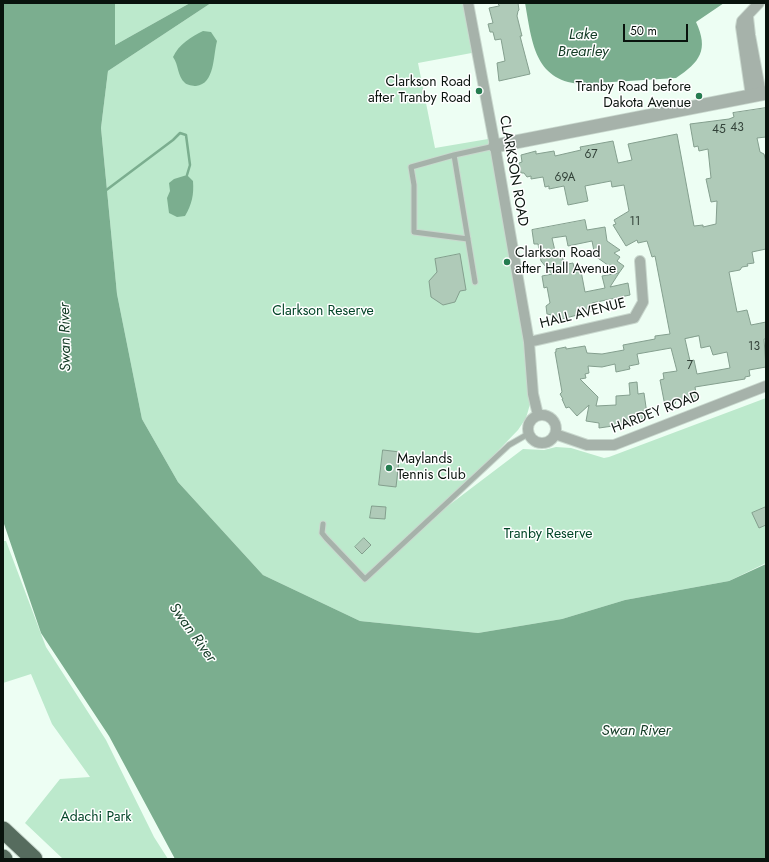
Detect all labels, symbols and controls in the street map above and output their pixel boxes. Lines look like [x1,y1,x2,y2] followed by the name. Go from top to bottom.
[625,16,690,42] scale bar
[630,22,657,40] text: 50 m
[558,26,608,61] water label: Lake Brearley
[368,75,471,108] place label: Clarkson Road after Tranby Road
[576,80,691,112] place label: Tranby Road before Dakota Avenue
[474,86,484,96] marker: Clarkson Road after Tranby Road
[694,91,704,101] marker: Tranby Road before Dakota Avenue
[495,114,531,228] street label: CLARKSON ROAD
[730,121,744,135] house number: 43
[712,123,726,137] house number: 45
[584,148,598,162] house number: 67
[555,171,575,185] house number: 69A
[630,215,640,229] house number: 11
[515,246,616,278] place label: Clarkson Road after Hall Avenue
[502,257,512,267] marker: Clarkson Road after Hall Avenue
[538,295,628,333] street label: HALL AVENUE
[56,302,76,372] water label: Swan River
[272,304,374,320] park label: Clarkson Reserve
[748,340,760,354] house number: 13
[687,359,693,373] house number: 7
[609,388,703,438] street label: HARDEY ROAD
[397,452,466,484] place label: Maylands Tennis Club
[384,463,394,473] marker: Maylands Tennis Club
[504,527,592,543] park label: Tranby Reserve
[164,600,220,666] water label: Swan River
[602,722,670,740] water label: Swan River
[61,810,131,826] park label: Adachi Park

